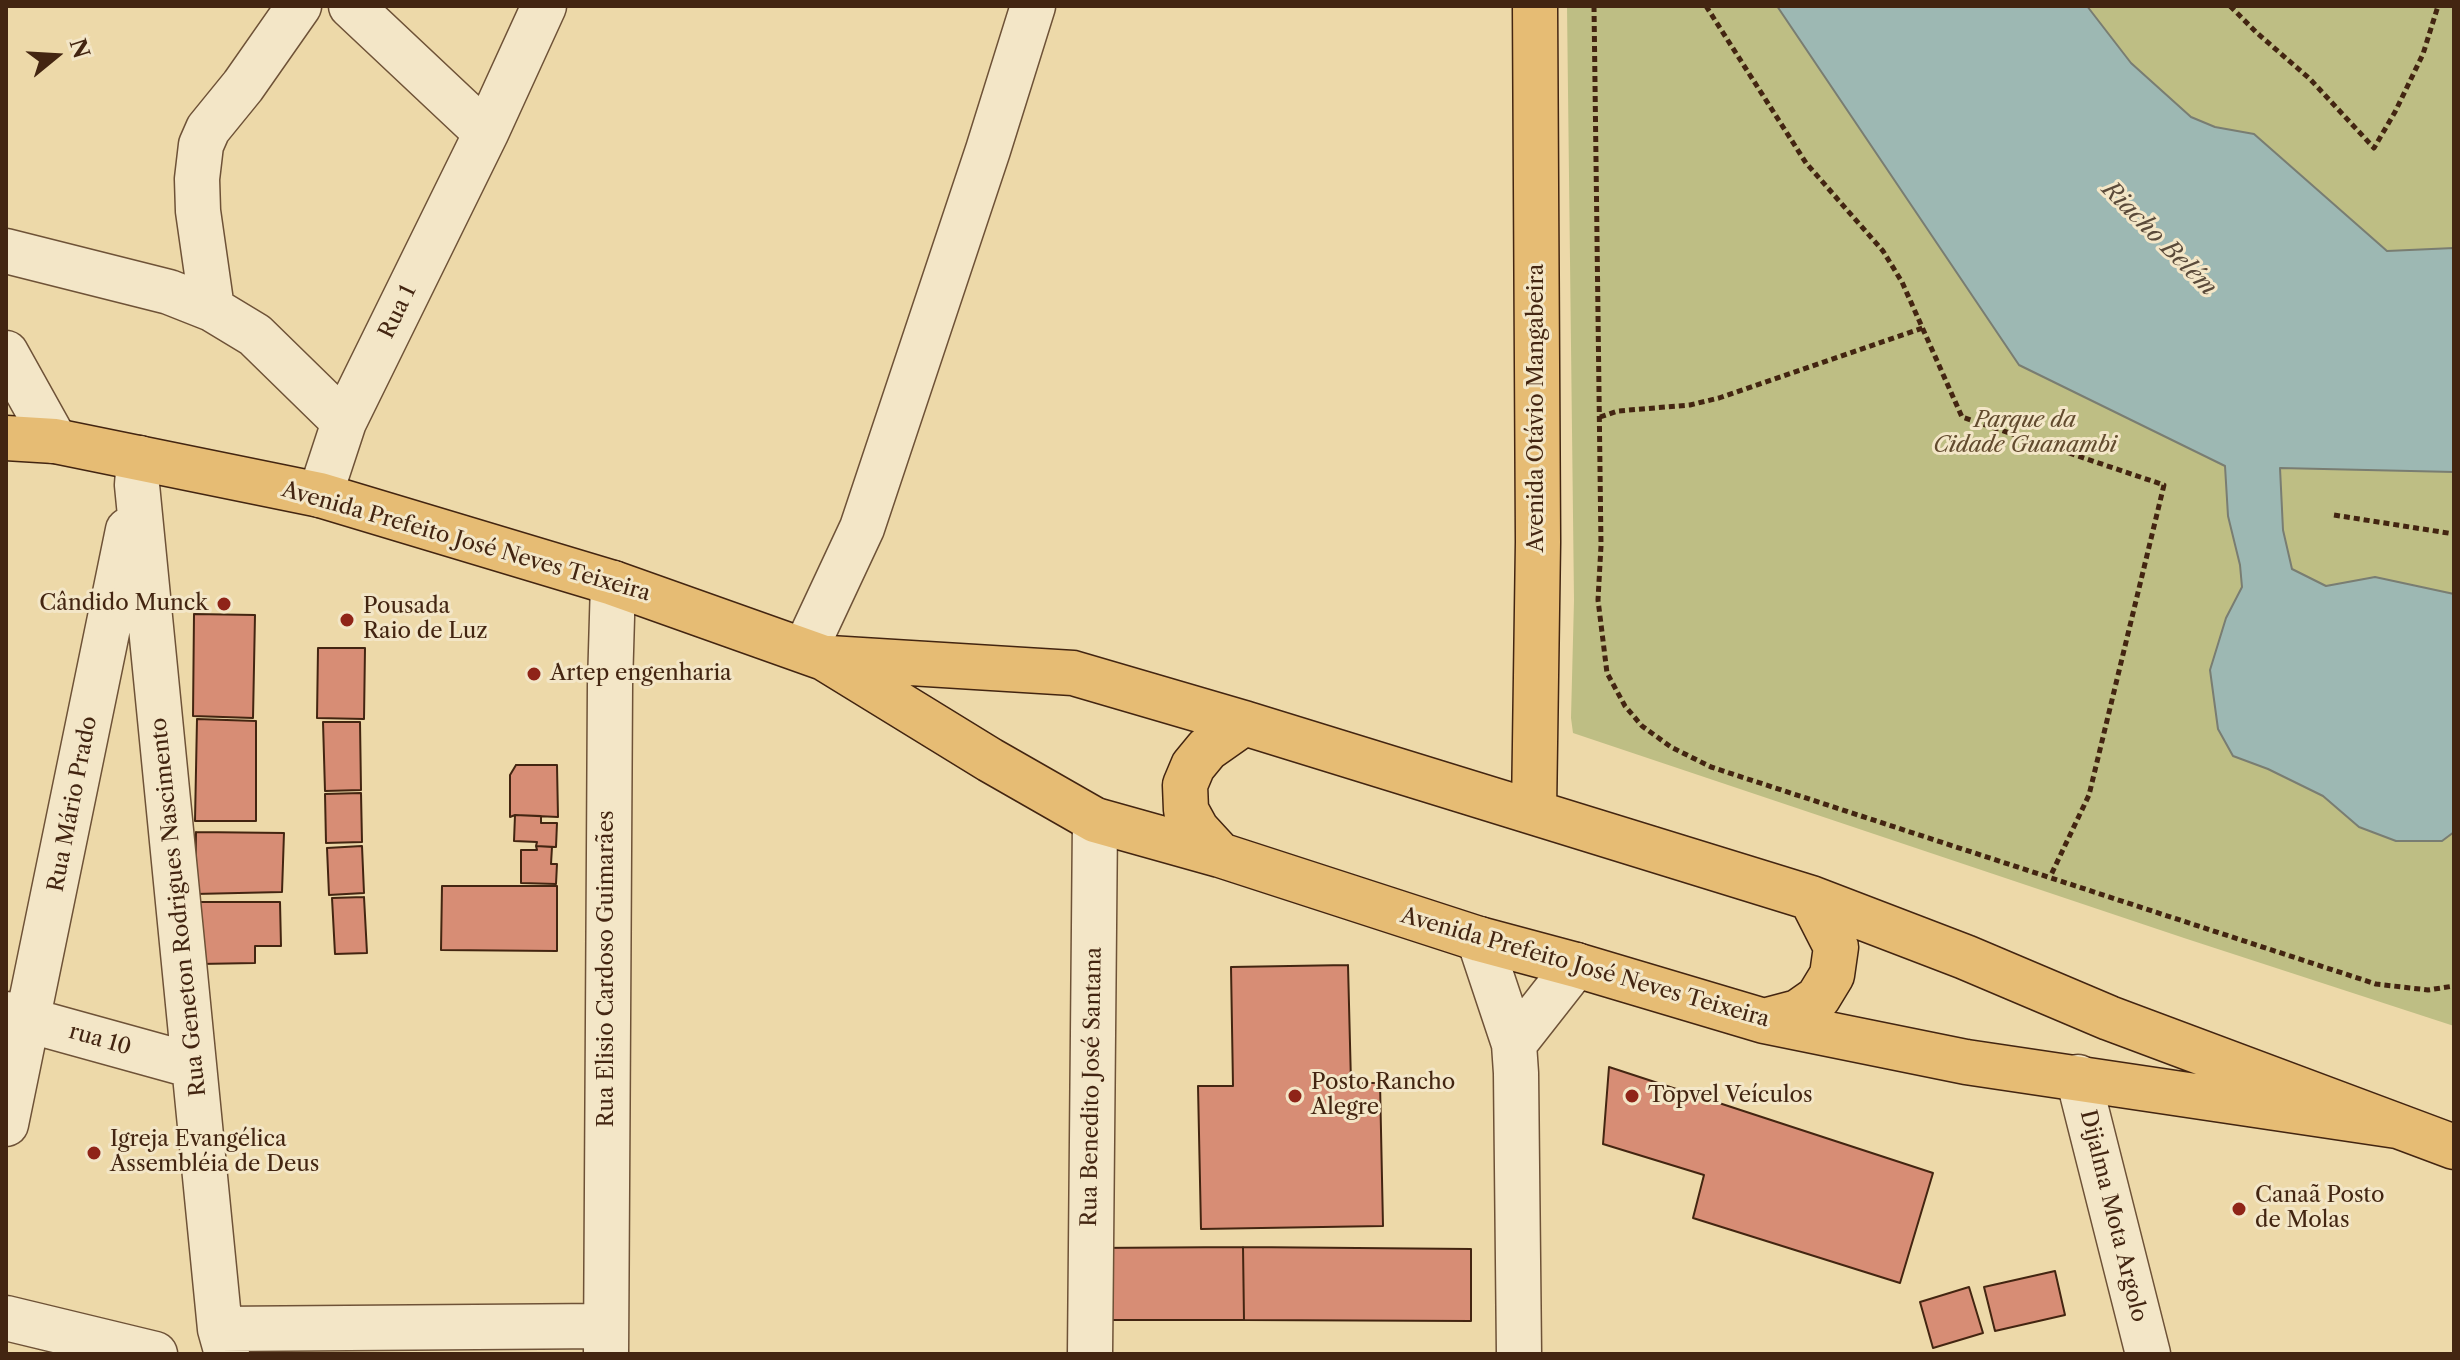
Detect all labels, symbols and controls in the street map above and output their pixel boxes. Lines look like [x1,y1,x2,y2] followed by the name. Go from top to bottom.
[16,16,96,96] north arrow
[64,35,95,62] text: N
[2096,176,2222,302] water label: Riacho Belém
[1524,264,1550,552] street label: Avenida Otávio Mangabeira
[374,281,422,343] street label: Rua 1
[1933,408,2117,460] park label: Parque da Cidade Guanambi
[279,477,653,607] street label: Avenida Prefeito José Neves Teixeira
[39,591,208,617] place label: Cândido Munck
[363,594,488,646] place label: Pousada Raio de Luz
[215,595,233,613] marker: Cândido Munck
[338,611,356,629] marker: Pousada Raio de Luz
[550,661,732,687] place label: Artep engenharia
[525,665,543,683] marker: Artep engenharia
[43,714,103,894] street label: Rua Mário Prado
[146,716,212,1098] street label: Rua Geneton Rodrigues Nascimento
[594,810,620,1128] street label: Rua Elisio Cardoso Guimarães
[1398,903,1772,1033] street label: Avenida Prefeito José Neves Teixeira
[1076,947,1108,1227] street label: Rua Benedito José Santana
[66,1019,134,1061] street label: rua 10
[1311,1070,1455,1122] place label: Posto Rancho Alegre
[1648,1083,1813,1109] place label: Topvel Veículos
[1286,1087,1304,1105] marker: Posto Rancho Alegre
[1623,1087,1641,1105] marker: Topvel Veículos
[2074,1107,2152,1325] street label: Dijalma Mota Argolo
[110,1127,319,1178] place label: Igreja Evangélica Assembléia de Deus
[85,1144,103,1162] marker: Igreja Evangélica Assembléia de Deus
[2255,1183,2385,1234] place label: Canaã Posto de Molas
[2230,1200,2248,1218] marker: Canaã Posto de Molas

